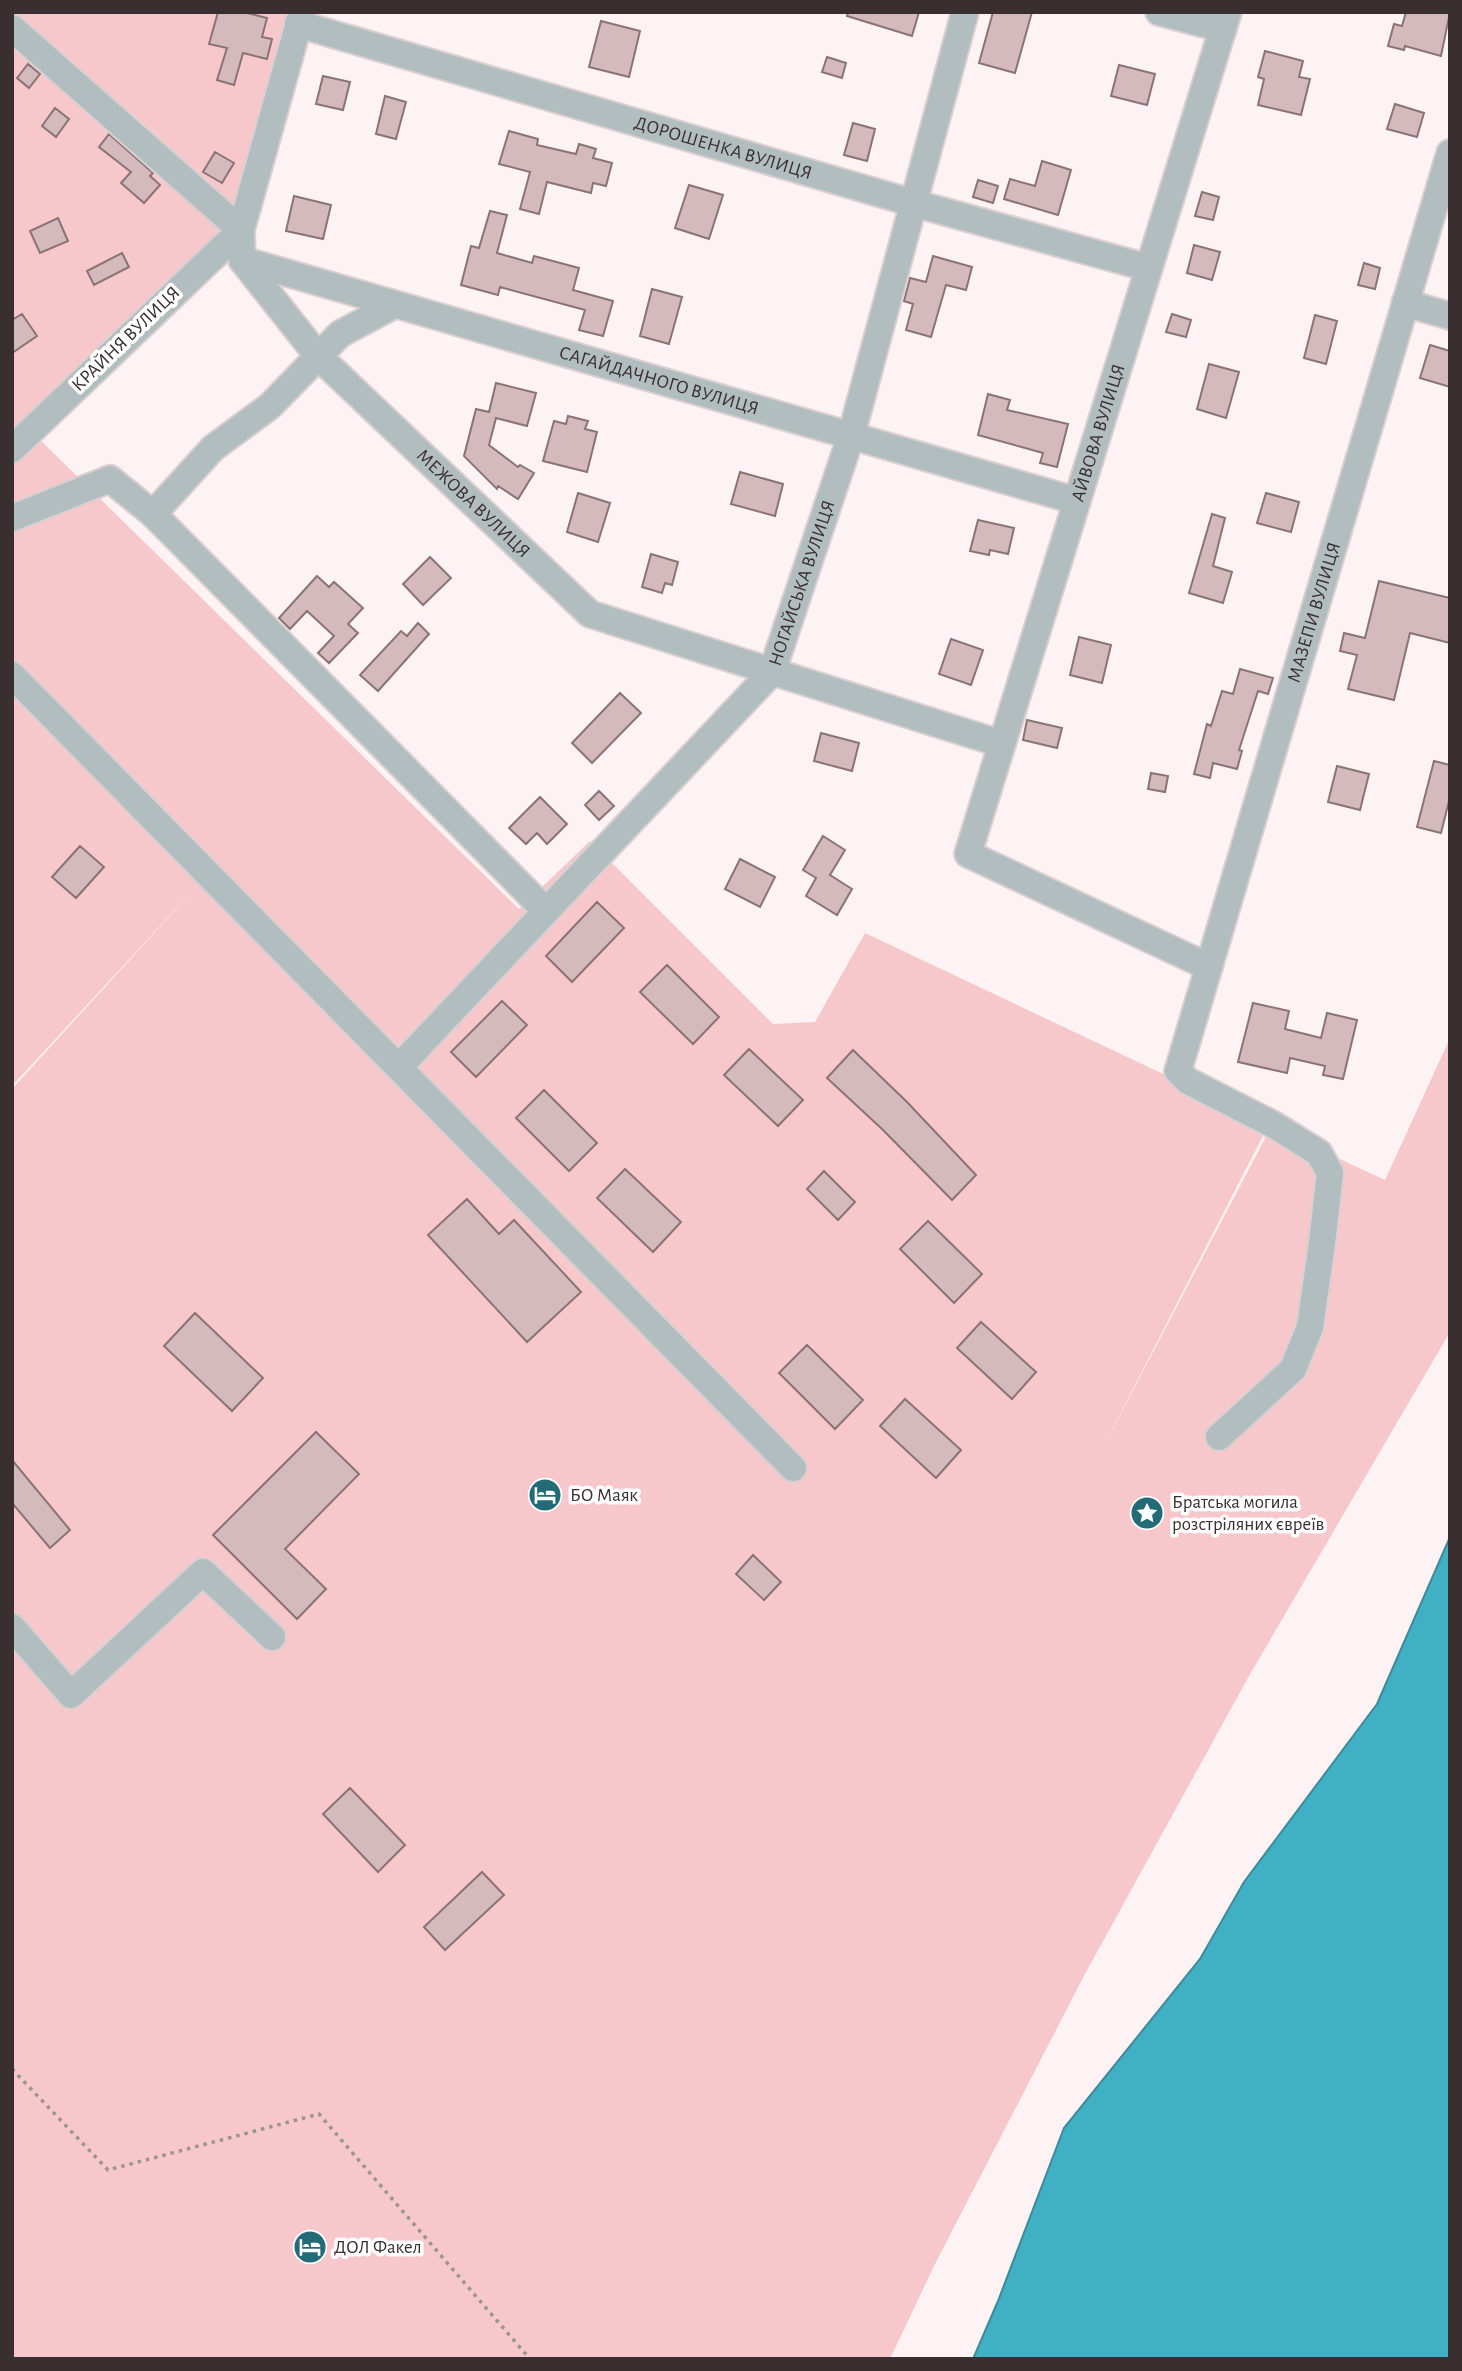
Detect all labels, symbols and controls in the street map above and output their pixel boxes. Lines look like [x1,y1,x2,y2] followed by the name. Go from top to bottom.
[632,113,814,183] street label: ДОРОШЕНКА ВУЛИЦЯ
[68,282,184,395] street label: КРАЙНЯ ВУЛИЦЯ
[557,343,761,418] street label: САГАЙДАЧНОГО ВУЛИЦЯ
[1068,362,1128,504] street label: АЙВОВА ВУЛИЦЯ
[413,445,534,561] street label: МЕЖОВА ВУЛИЦЯ
[765,498,838,668] street label: НОГАЙСЬКА ВУЛИЦЯ
[1284,540,1344,685] street label: МАЗЕПИ ВУЛИЦЯ
[526,1476,564,1514] hotel icon: БО Маяк
[570,1486,638,1505] place label: БО Маяк
[1172,1493,1325,1534] place label: Братська могила розстріляних євреїв
[1128,1494,1166,1532] place icon: Братська могила розстріляних євреїв
[291,2228,329,2266] hotel icon: ДОЛ Факел
[334,2238,422,2257] place label: ДОЛ Факел

